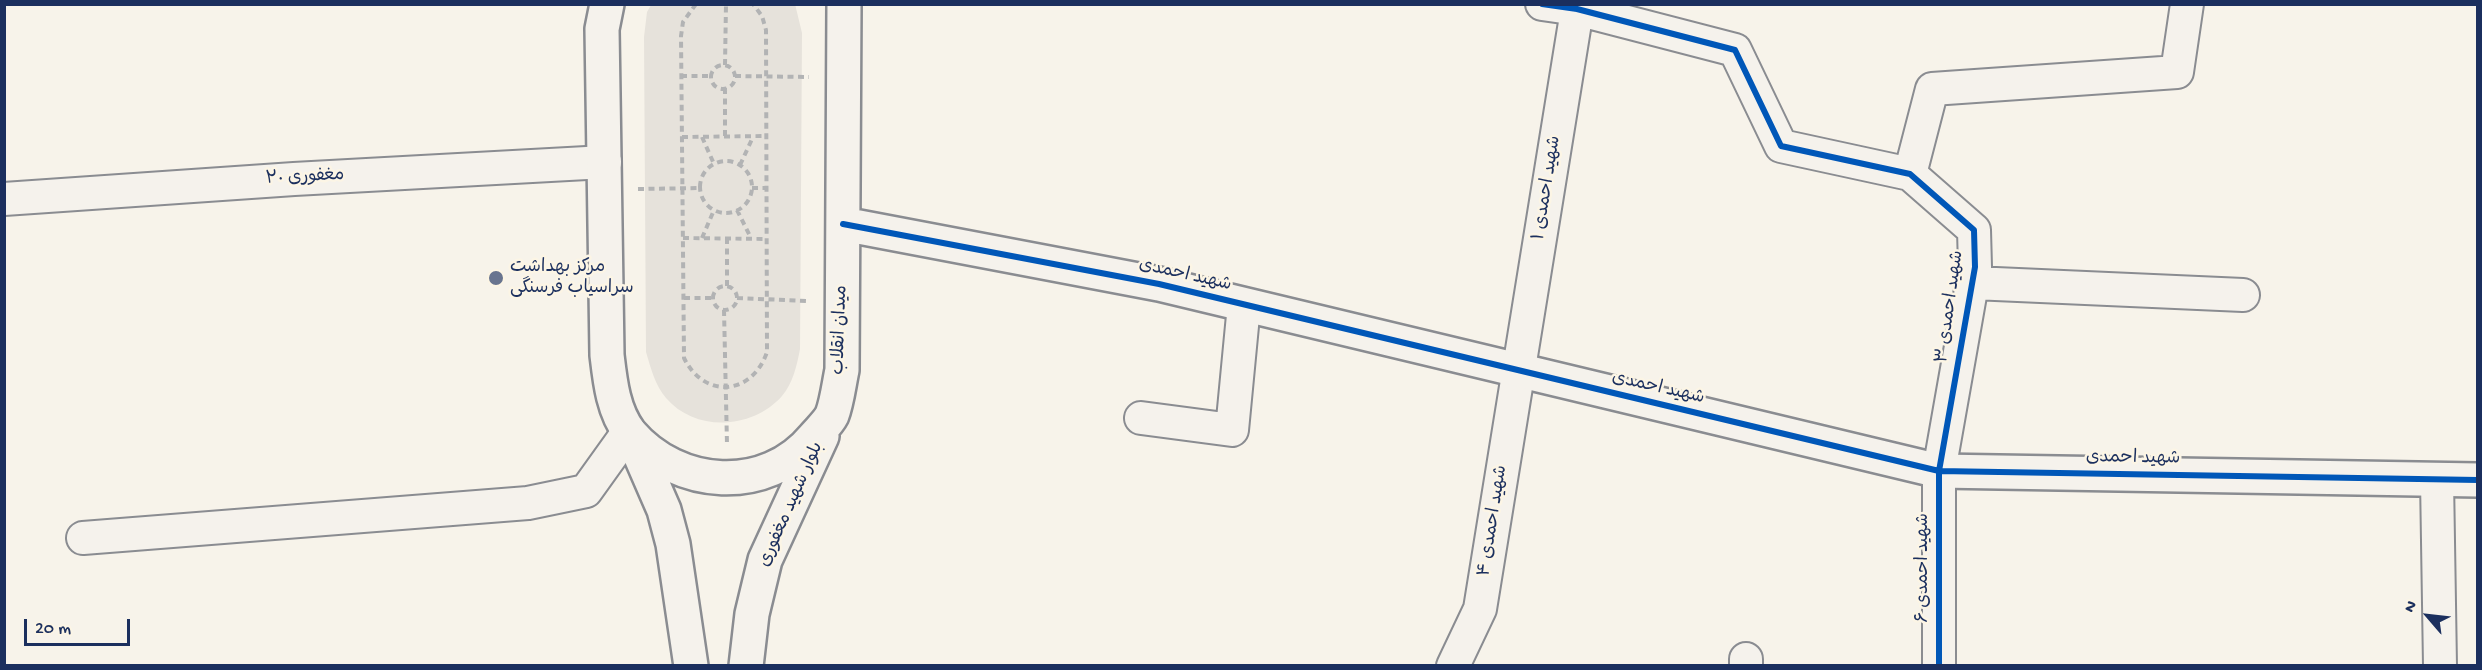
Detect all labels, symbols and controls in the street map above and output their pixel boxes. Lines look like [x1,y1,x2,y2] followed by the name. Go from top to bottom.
[1529,134,1567,242] street label: شهید احمدی ۱
[265,165,345,191] street label: مغفوری ۲۰
[1932,249,1970,365] street label: شهید احمدی ۳
[1137,255,1233,297] street label: شهید احمدی
[510,257,634,300] place label: مرکز بهداشت سراسیاب فرسنگی
[487,269,505,287] marker: مرکز بهداشت سراسیاب فرسنگی
[829,285,853,375] street label: میدان انقلاب
[1610,368,1706,410] street label: شهید احمدی
[755,439,829,571] street label: بلوار شهید مغفوری
[2086,447,2180,471] street label: شهید احمدی
[1475,464,1513,578] street label: شهید احمدی ۴
[1913,513,1935,623] street label: شهید احمدی ۶
[2398,586,2458,646] north arrow
[2401,598,2423,616] text: N
[27,607,134,645] scale bar
[35,619,71,640] text: 20 m

